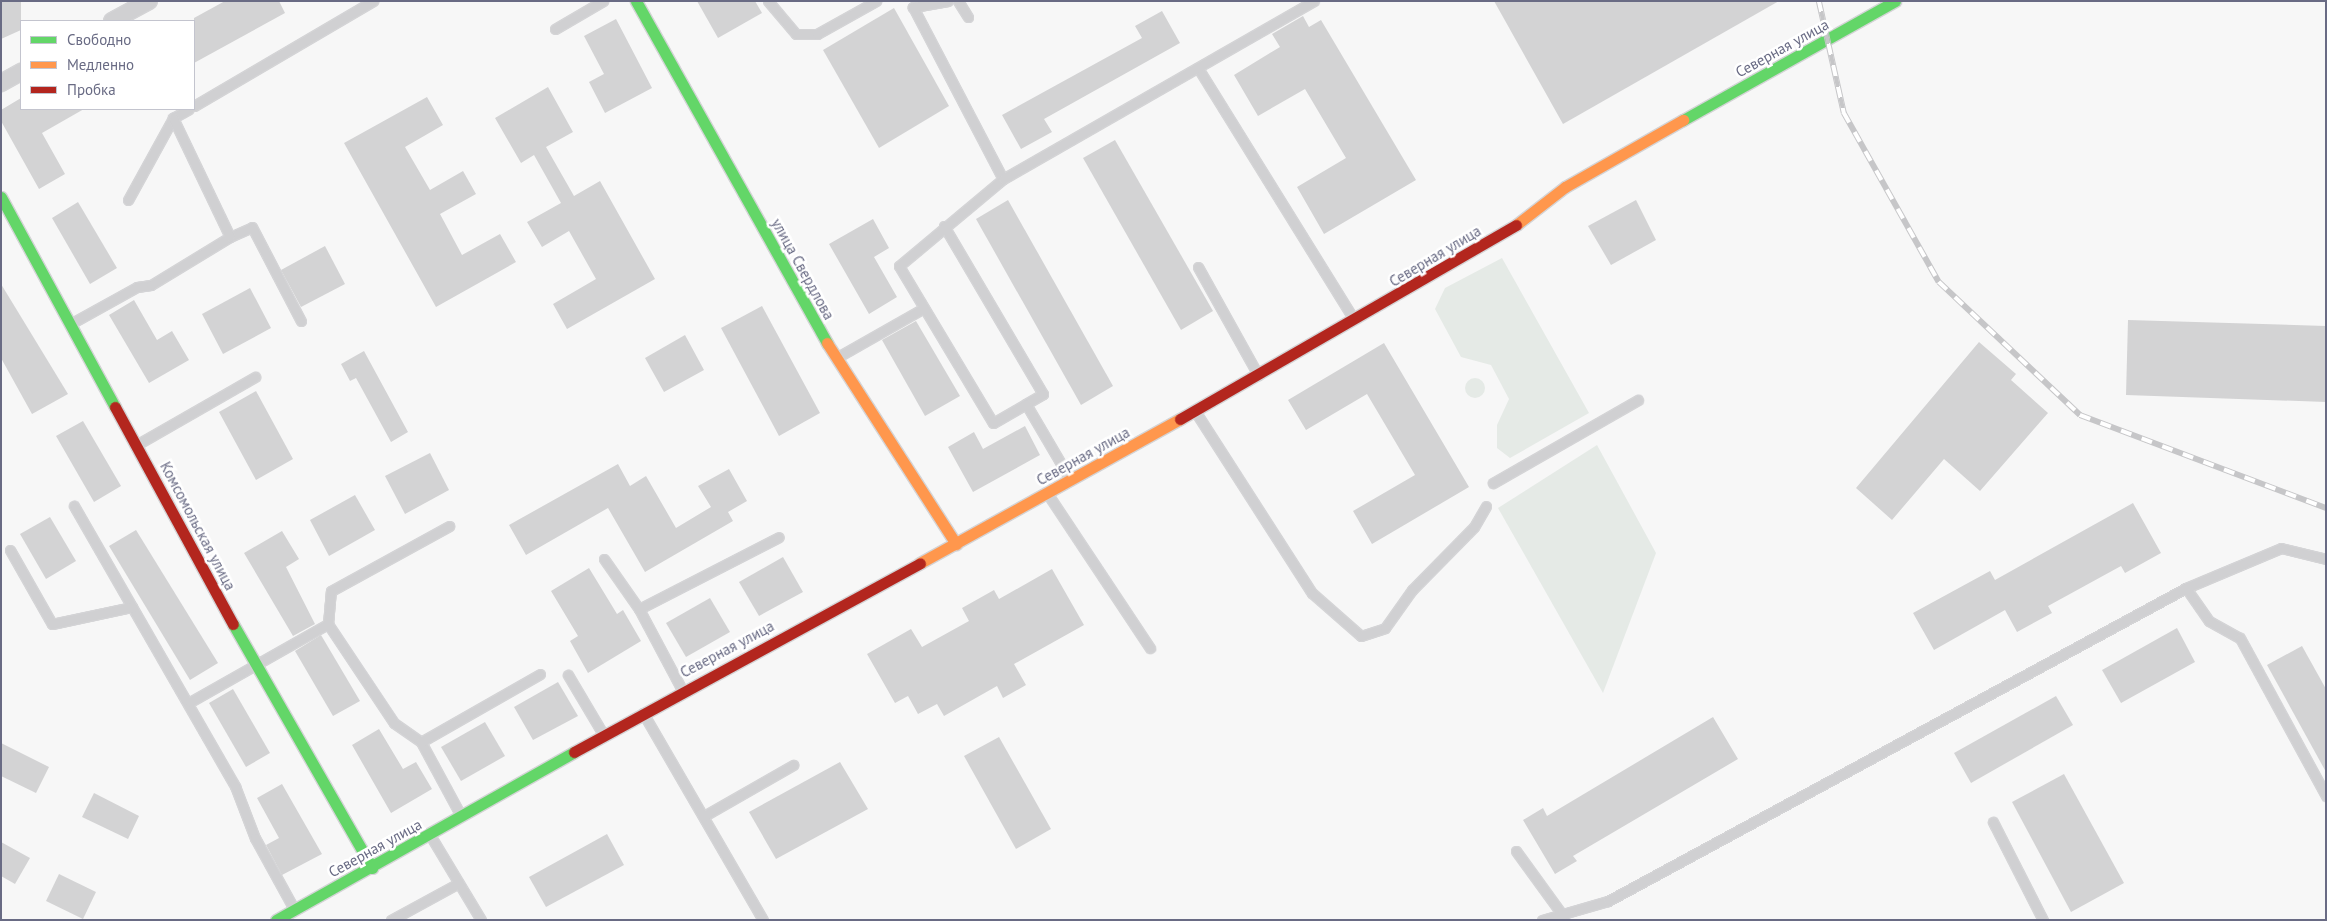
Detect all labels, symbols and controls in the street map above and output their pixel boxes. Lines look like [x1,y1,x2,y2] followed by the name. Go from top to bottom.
[1732,15,1832,81] street label: Северная улица
[20,20,195,110] legend
[67,30,131,49] text: Свободно
[67,55,134,74] text: Медленно
[67,80,116,99] text: Пробка
[768,215,838,323] street label: улица Свердлова
[1386,222,1484,290] street label: Северная улица
[1033,423,1133,489] street label: Северная улица
[156,459,240,593] street label: Комсомольская улица
[677,617,777,681] street label: Северная улица
[325,815,425,881] street label: Северная улица

